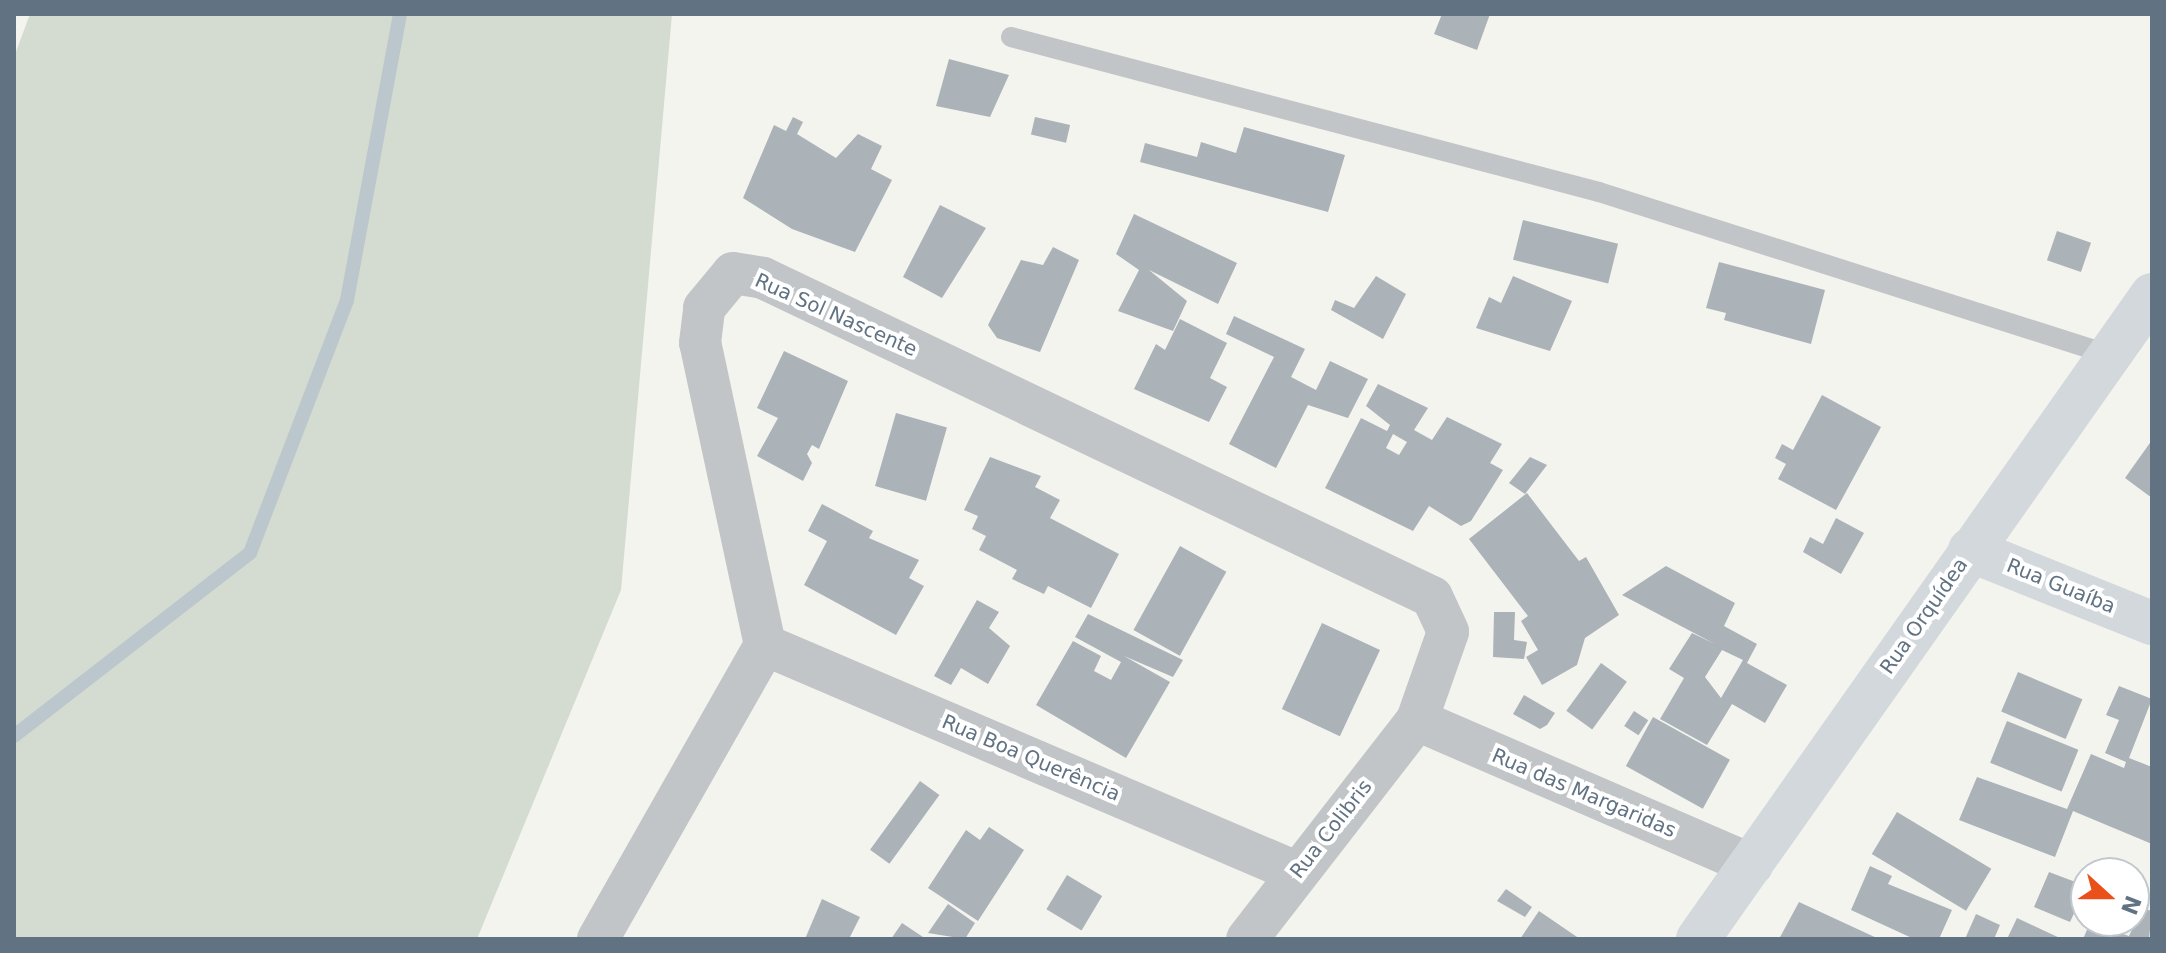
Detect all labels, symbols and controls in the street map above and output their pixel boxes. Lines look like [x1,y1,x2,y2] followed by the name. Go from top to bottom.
[751,268,921,362] street label: Rua Sol Nascente
[1875,553,1973,679] street label: Rua Orquídea
[2003,553,2119,619] street label: Rua Guaíba
[938,710,1124,806] street label: Rua Boa Querência
[1488,743,1680,843] street label: Rua das Margaridas
[1285,775,1377,883] street label: Rua Colibris
[2070,857,2150,937] north arrow
[2116,892,2146,918] text: N

